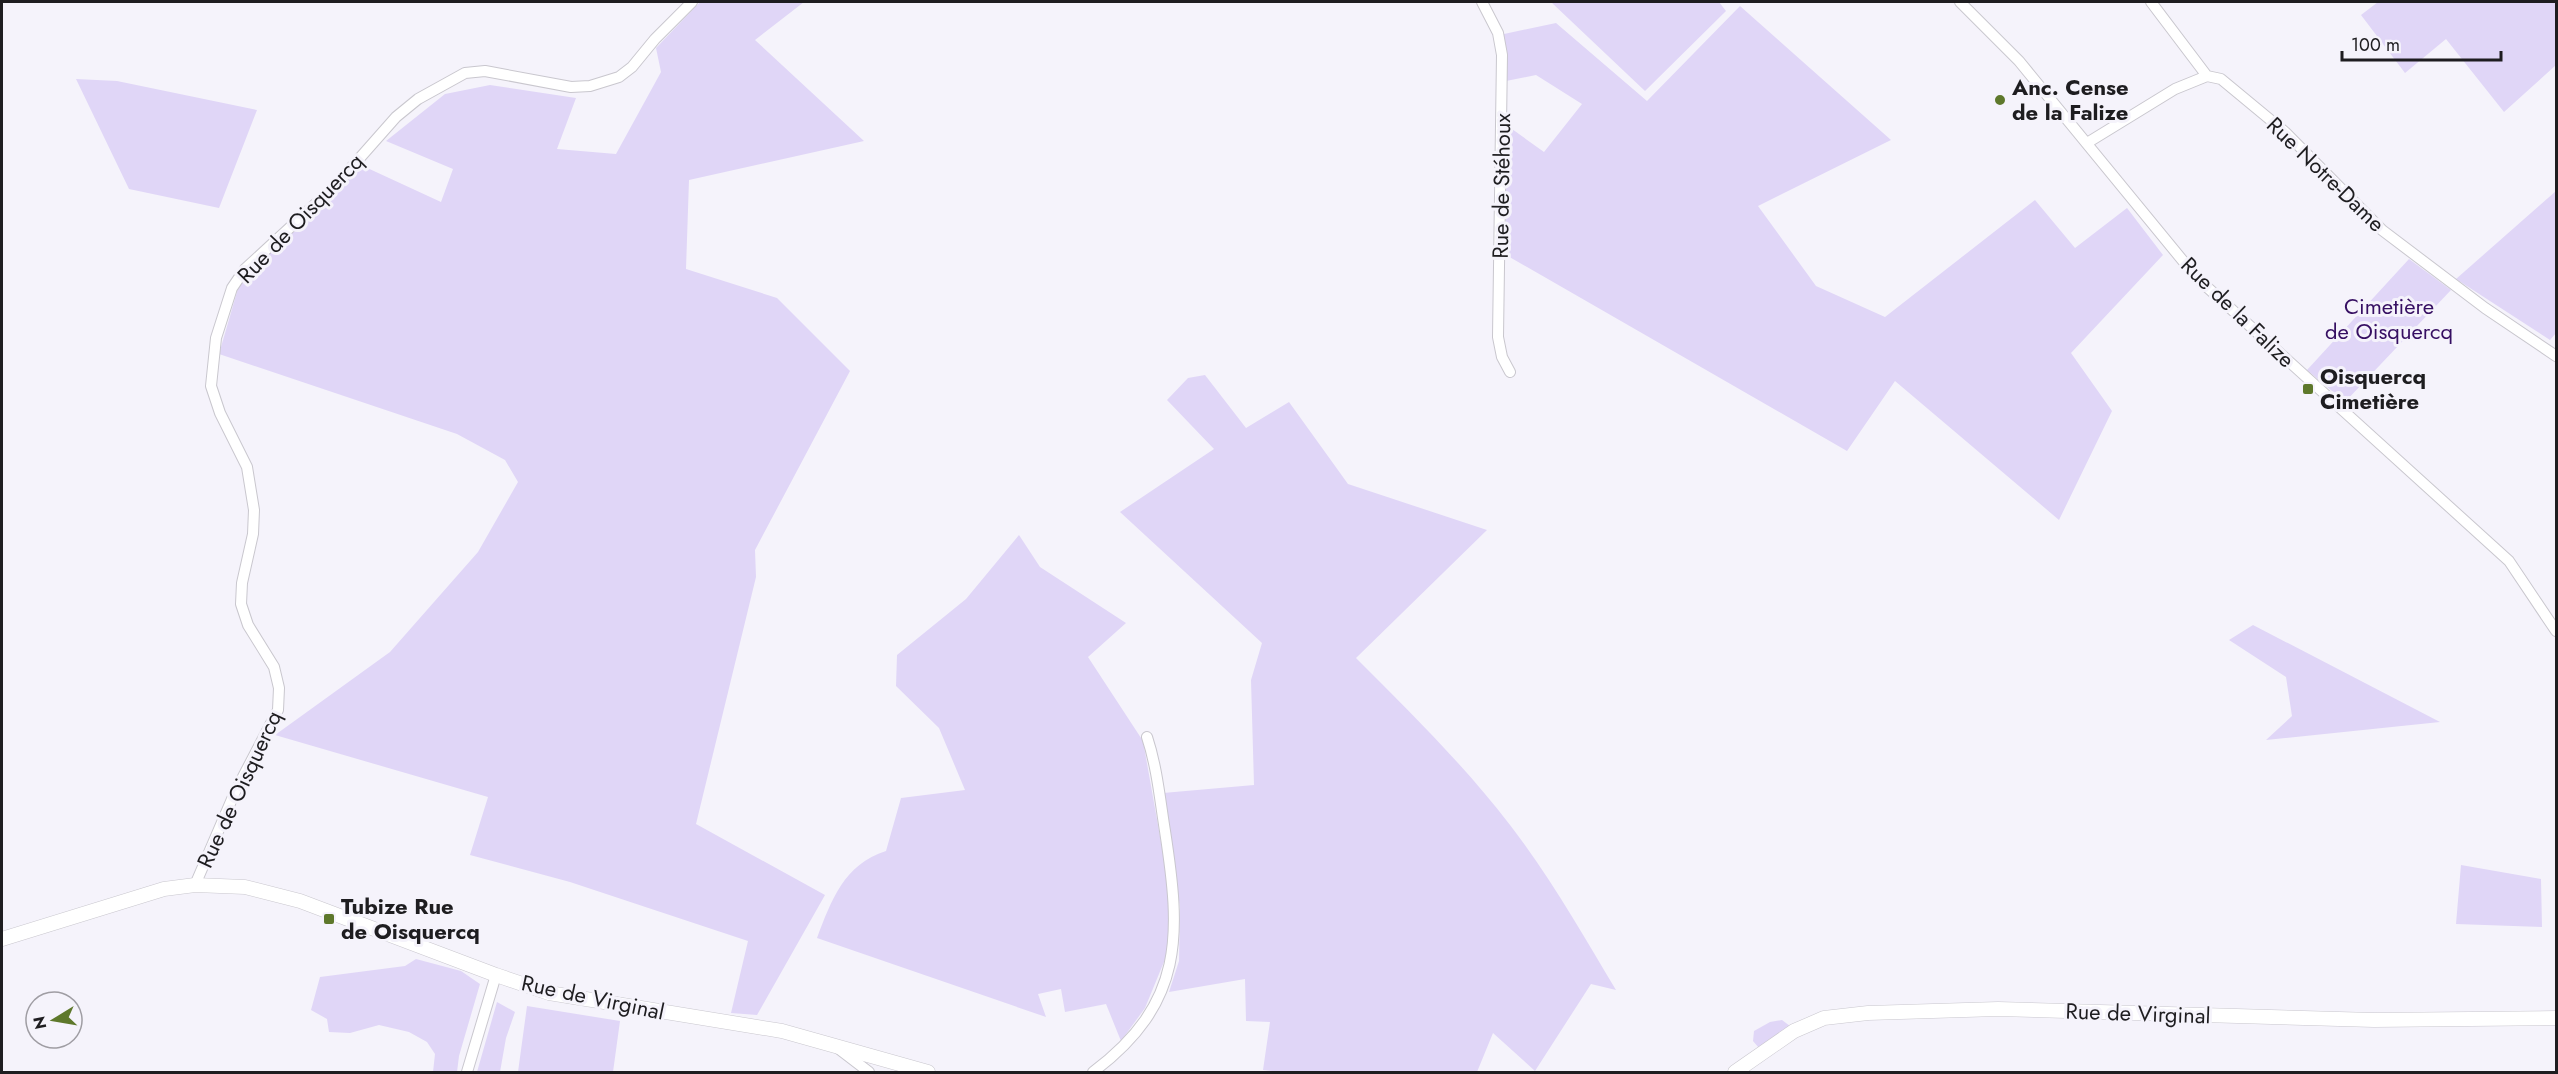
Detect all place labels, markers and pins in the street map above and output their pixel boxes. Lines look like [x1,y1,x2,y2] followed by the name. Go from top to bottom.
[2011,71,2129,128] place label: Anc. Cense de la Falize
[1993,93,2007,107] marker: Anc. Cense de la Falize
[2320,360,2426,417] place label: Oisquercq Cimetière
[2301,382,2315,396] marker: Oisquercq Cimetière
[341,890,480,947] place label: Tubize Rue de Oisquercq
[322,912,336,926] marker: Tubize Rue de Oisquercq

